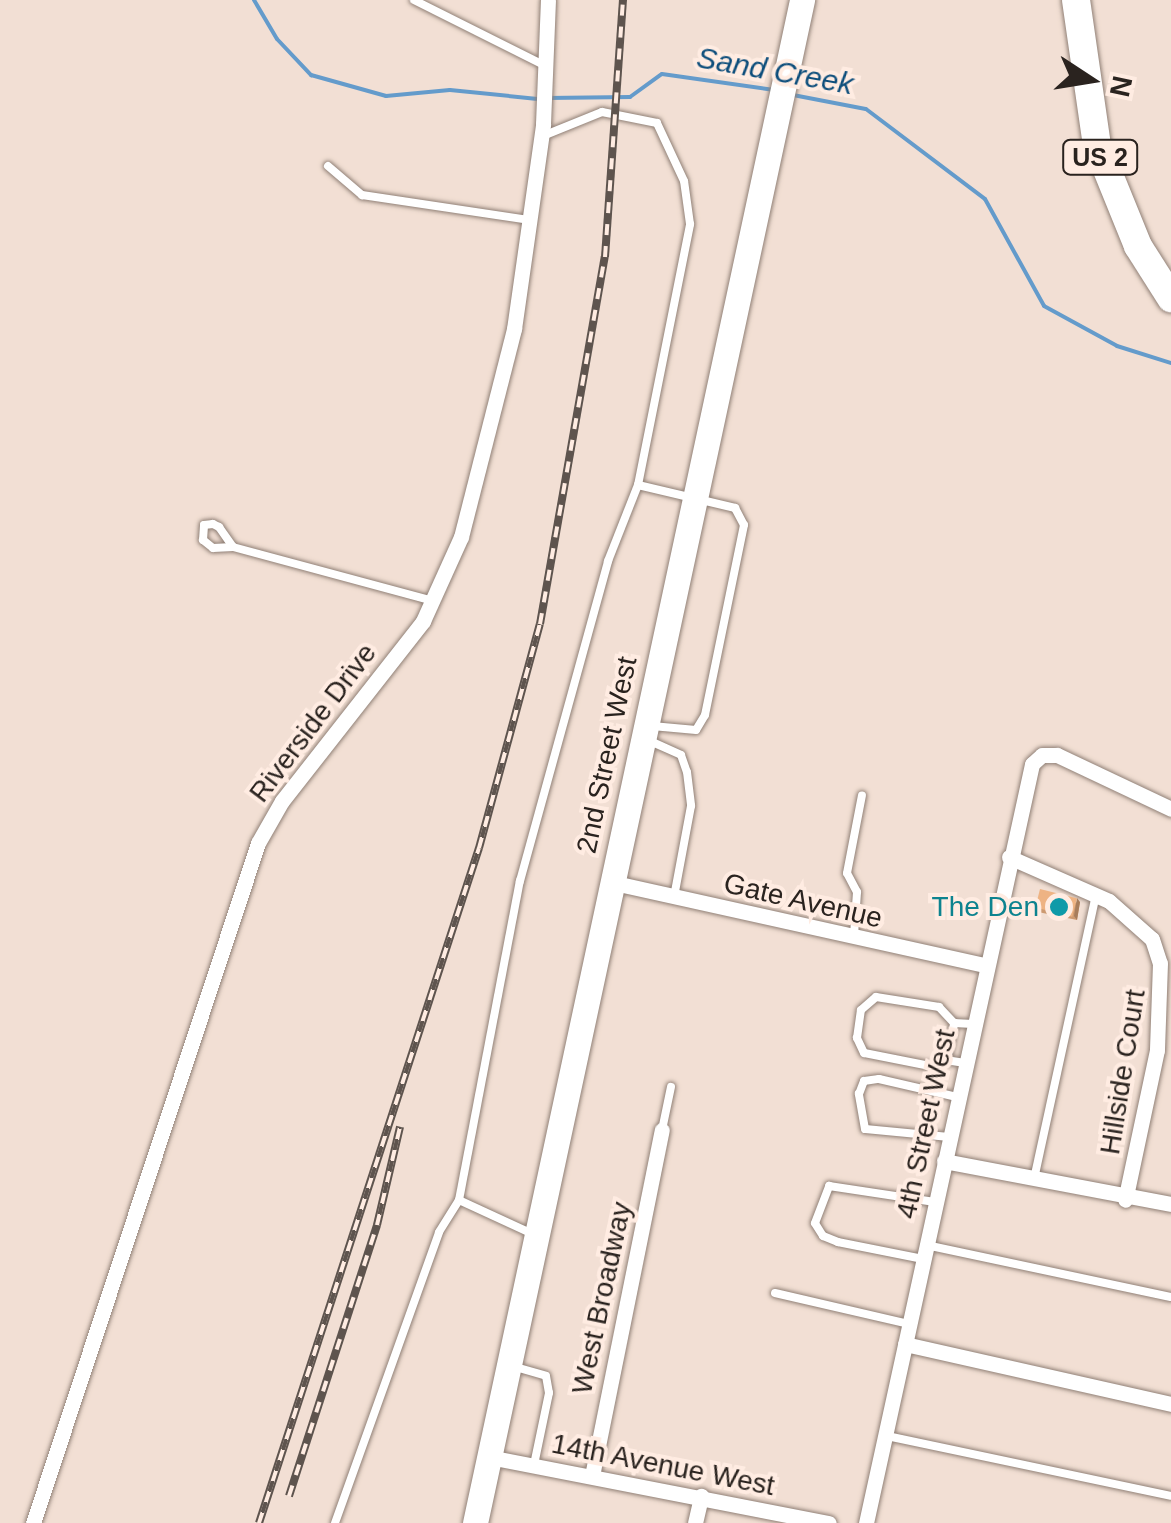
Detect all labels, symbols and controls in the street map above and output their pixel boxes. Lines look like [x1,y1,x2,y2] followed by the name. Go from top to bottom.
[1041,30,1141,130] north arrow
[694,40,856,102] water label: Sand Creek
[1104,73,1138,99] text: N
[1060,137,1140,177] road number: US 2
[242,637,384,809] street label: Riverside Drive
[570,654,644,856] street label: 2nd Street West
[720,866,886,936] street label: Gate Avenue
[932,890,1039,924] place label: The Den
[1048,896,1070,918] marker: The Den
[1093,987,1153,1157] street label: Hillside Court
[890,1026,962,1222] street label: 4th Street West
[565,1199,639,1397] street label: West Broadway
[548,1427,778,1503] street label: 14th Avenue West

